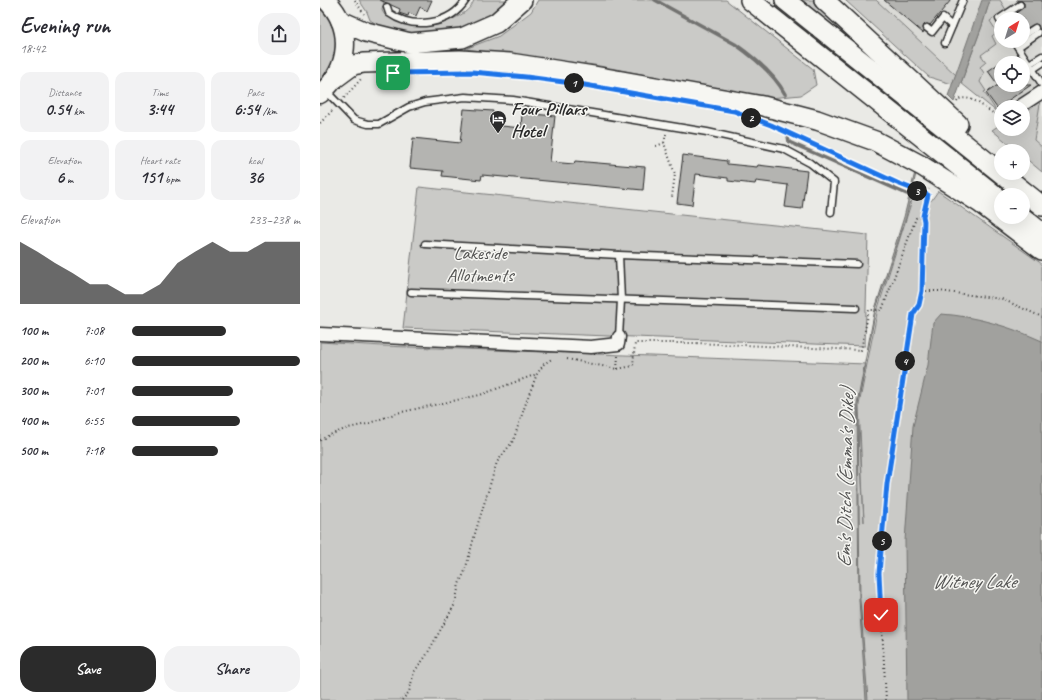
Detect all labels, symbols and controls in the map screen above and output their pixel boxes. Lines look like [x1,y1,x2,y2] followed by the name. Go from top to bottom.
[20,12,110,40] text: Evening run
[994,12,1030,48] north arrow
[994,12,1030,224] map controls
[258,13,300,55] button: share
[20,41,46,57] text: 18:42
[376,56,410,90] pin
[994,56,1030,92] button: locate
[382,62,404,84] icon: arrive
[564,73,584,93] pin: 1
[572,76,576,90] text: 1
[48,85,81,99] text: Distance
[152,85,168,99] text: Time
[247,85,264,99] text: Pace
[511,97,589,143] place label: Four Pillars Hotel
[45,99,71,120] text: 0.54
[147,99,173,120] text: 3:44
[234,99,260,120] text: 6:54
[994,100,1030,136] button: layers
[71,104,84,118] text: km
[260,104,277,118] text: /km
[741,108,761,128] pin: 2
[488,109,508,134] hotel icon: Four Pillars Hotel
[749,111,753,125] text: 2
[994,144,1030,180] button: +
[48,153,82,167] text: Elevation
[140,153,180,167] text: Heart rate
[248,153,263,167] text: kcal
[56,167,64,188] text: 6
[140,167,162,188] text: 151
[247,167,263,188] text: 36
[64,172,73,186] text: m
[162,172,180,186] text: bpm
[907,181,927,201] pin: 3
[915,184,919,198] text: 3
[994,188,1030,224] button: −
[20,212,60,228] text: Elevation
[249,212,300,228] text: 233–238 m
[446,241,516,287] park label: Lakeside Allotments
[20,323,48,339] text: 100 m
[84,323,104,339] text: 7:08
[895,351,915,371] pin: 4
[20,353,48,369] text: 200 m
[84,353,104,369] text: 6:10
[903,354,907,368] text: 4
[20,383,48,399] text: 300 m
[84,383,104,399] text: 7:01
[831,384,860,568] water label: Em's Ditch (Emma's Dike)
[20,413,48,429] text: 400 m
[84,413,104,429] text: 6:55
[20,443,48,459] text: 500 m
[84,443,104,459] text: 7:18
[872,531,892,551] pin: 5
[880,534,884,548] text: 5
[932,569,1019,594] water label: Witney Lake
[864,598,898,632] pin
[870,604,892,626] icon: check
[20,646,156,692] button: Save
[164,646,300,692] button: Share

